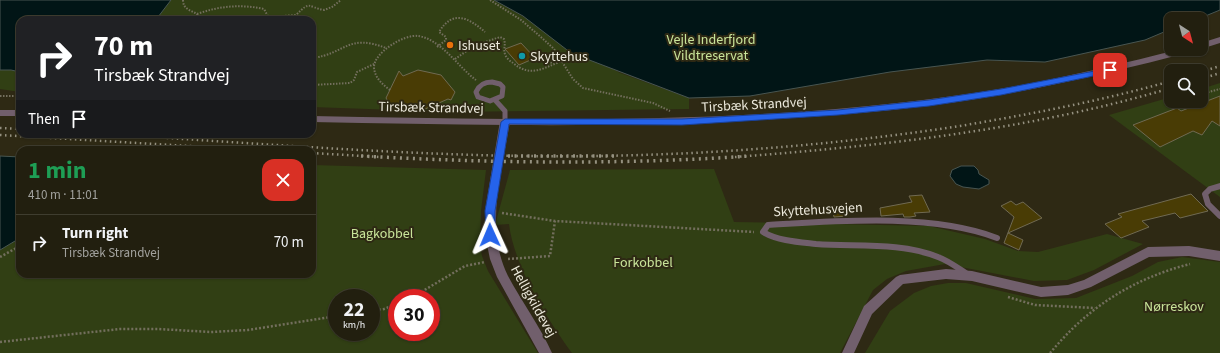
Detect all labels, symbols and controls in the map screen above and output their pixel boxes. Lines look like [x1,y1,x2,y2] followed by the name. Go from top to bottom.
[1164,12,1208,56] north arrow
[1164,12,1208,108] map controls
[94,26,153,66] text: 70 m
[666,30,756,66] park label: Vejle Inderfjord Vildtreservat
[28,32,80,84] icon: right
[458,36,500,56] place label: Ishuset
[445,40,455,50] marker: Ishuset
[530,47,588,67] place label: Skyttehus
[517,51,527,61] marker: Skyttehus
[1093,53,1127,87] pin
[1099,59,1121,81] icon: arrive
[94,63,230,88] text: Tirsbæk Strandvej
[1164,64,1208,108] button: search
[701,92,807,118] street label: Tirsbæk Strandvej
[378,97,484,119] street label: Tirsbæk Strandvej
[68,108,90,130] icon: arrive
[28,109,60,130] text: Then
[28,153,86,188] text: 1 min
[262,159,304,201] button: close
[28,186,98,204] text: 410 m · 11:01
[773,198,863,222] street label: Skyttehusvejen
[469,214,511,256] position arrow
[62,223,128,244] text: Turn right
[351,224,414,244] park label: Bagkobbel
[28,232,50,254] icon: right
[274,232,304,253] text: 70 m
[62,244,160,262] text: Tirsbæk Strandvej
[613,253,673,273] park label: Forkobbel
[505,262,561,341] street label: Helligkildevej
[388,289,440,341] speed limit sign: 30
[343,296,365,324] text: 22
[1144,297,1204,317] park label: Nørreskov
[343,318,365,332] text: km/h

